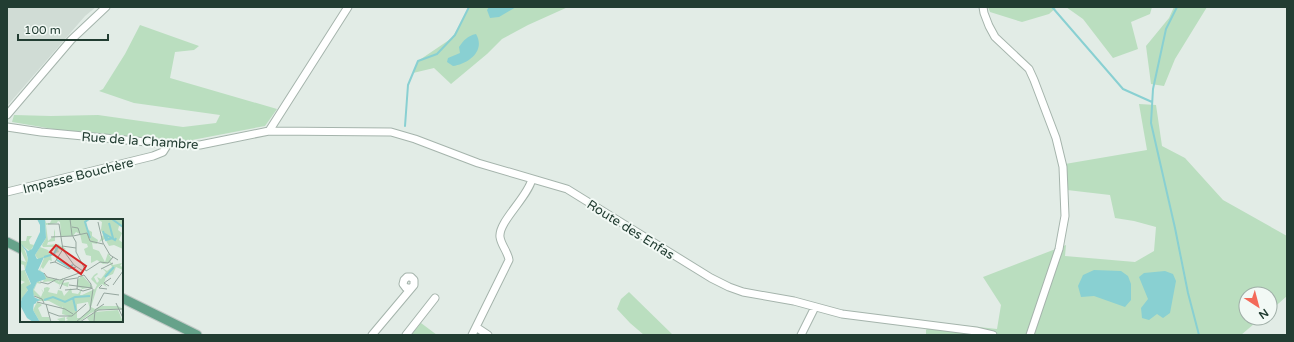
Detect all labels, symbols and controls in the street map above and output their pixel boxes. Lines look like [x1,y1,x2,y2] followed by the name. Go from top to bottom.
[18,16,108,42] scale bar
[24,23,61,37] text: 100 m
[81,129,199,153] street label: Rue de la Chambre
[21,154,135,197] street label: Impasse Bouchère
[584,197,677,263] street label: Route des Enfas
[20,219,123,322] inset map
[1238,286,1278,326] north arrow
[1256,306,1271,322] text: N

